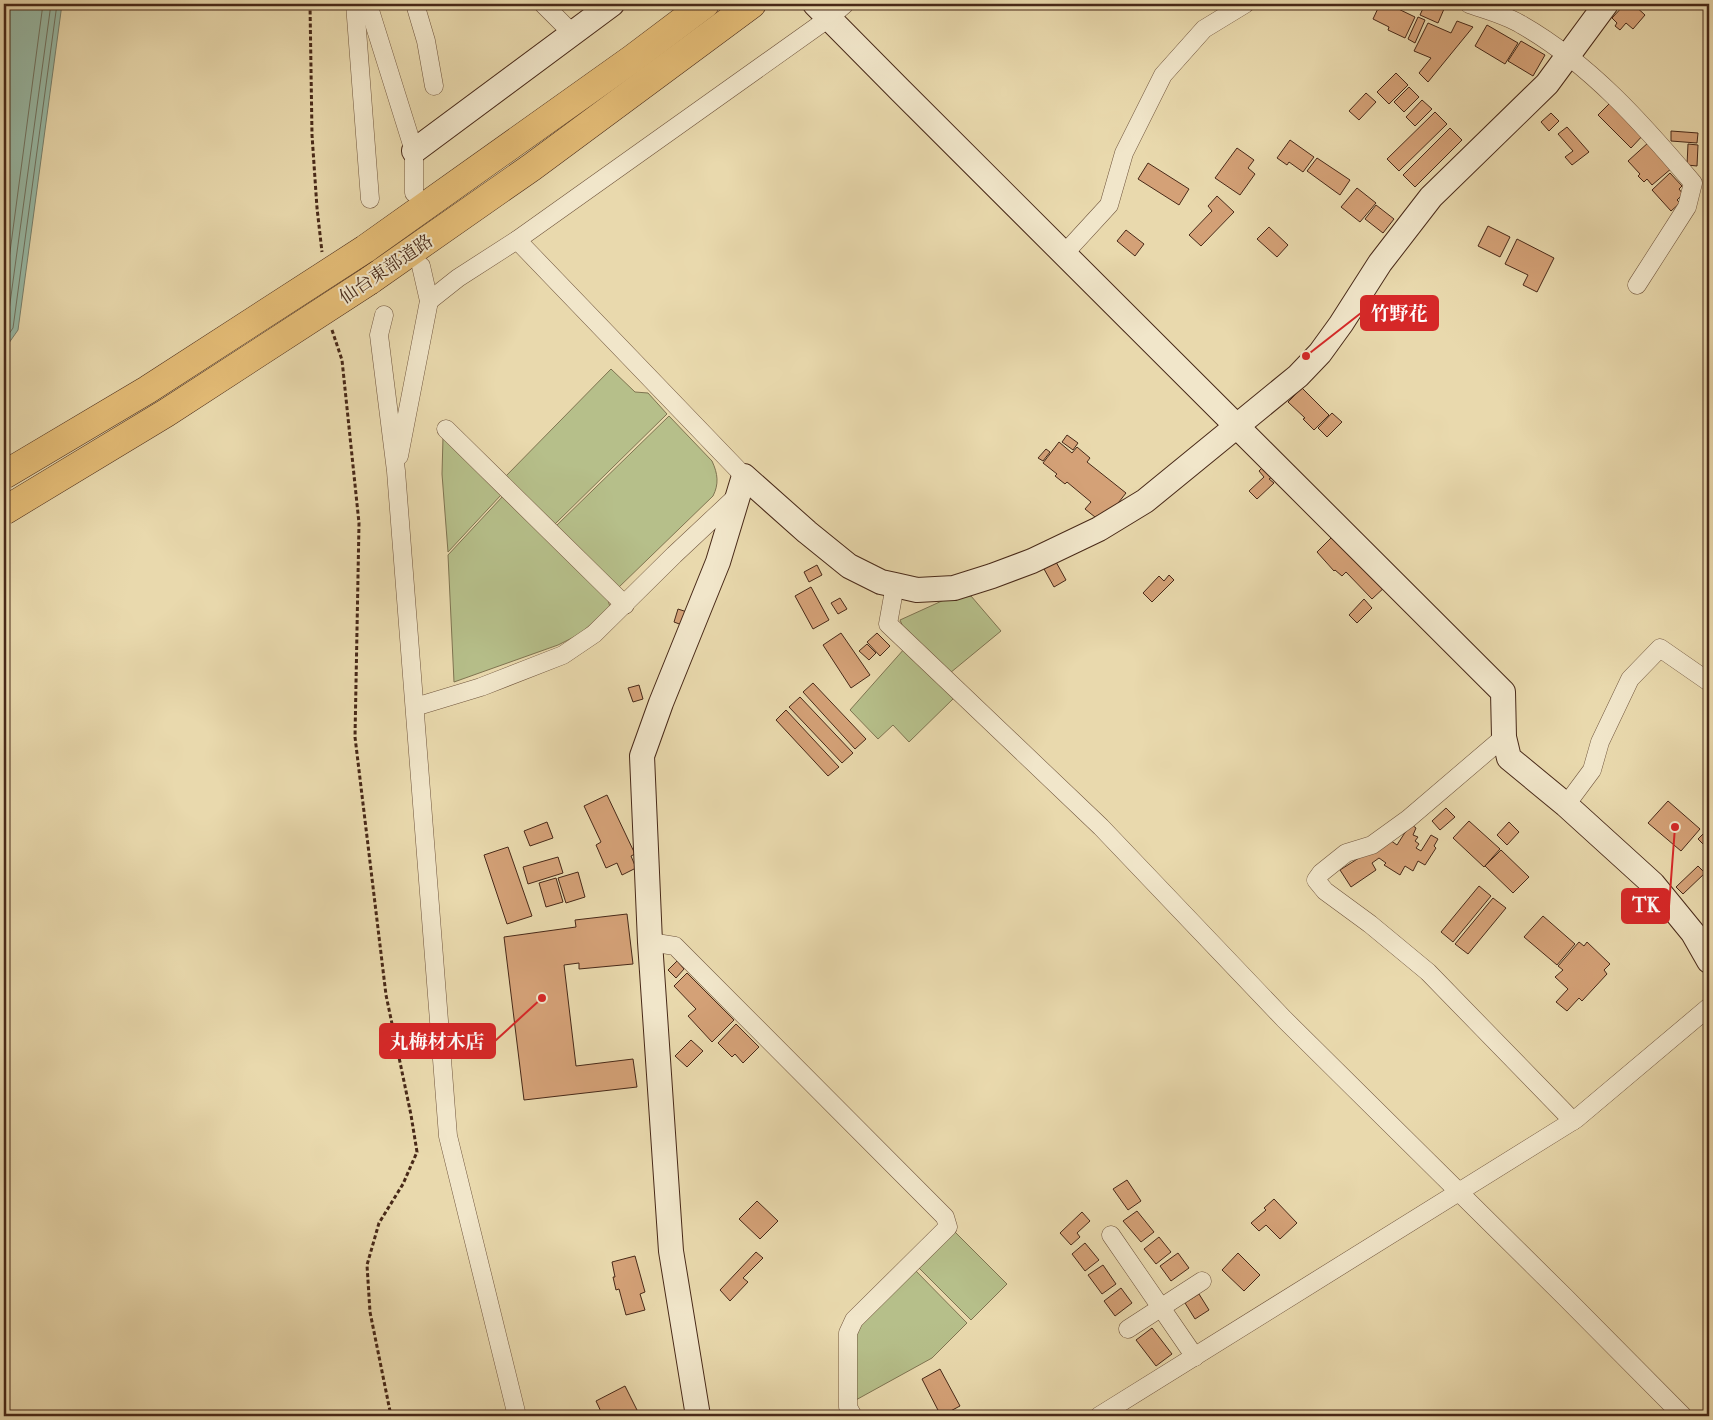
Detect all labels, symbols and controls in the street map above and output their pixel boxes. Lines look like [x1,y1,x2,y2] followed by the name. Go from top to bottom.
[335,230,437,309] street label: 仙台東部道路
[1361,296,1438,330] callout: 竹野花
[1370,302,1428,326] text: 竹野花
[1622,889,1669,923] callout: TK
[1631,894,1660,918] text: TK
[380,1024,495,1058] callout: 丸梅材木店
[389,1030,485,1054] text: 丸梅材木店

